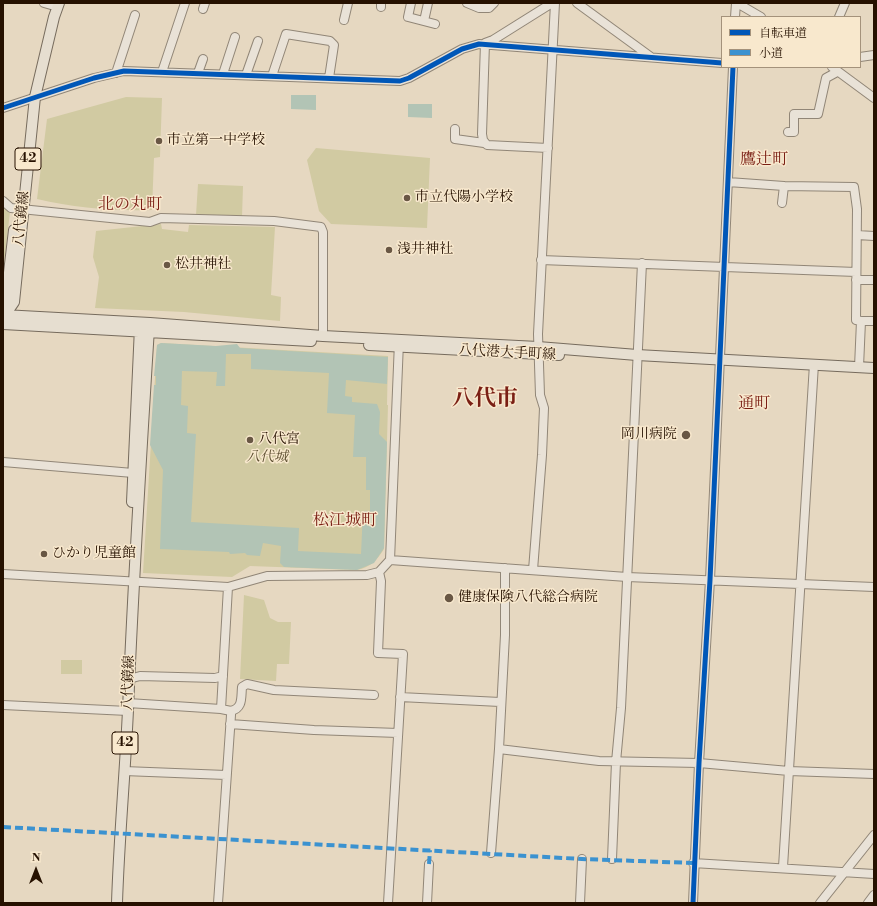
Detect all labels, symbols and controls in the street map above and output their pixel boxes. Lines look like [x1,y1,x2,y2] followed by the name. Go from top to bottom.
[721,16,861,68] legend
[759,26,807,41] text: 自転車道
[759,46,783,61] text: 小道
[167,133,265,149] place label: 市立第一中学校
[154,136,164,146] marker: 市立第一中学校
[15,148,41,170] road number: 42
[740,150,788,170] district label: 鷹辻町
[11,190,33,248] street label: 八代鏡線
[415,190,513,206] place label: 市立代陽小学校
[402,193,412,203] marker: 市立代陽小学校
[98,195,162,215] district label: 北の丸町
[397,242,453,258] place label: 浅井神社
[384,245,394,255] marker: 浅井神社
[175,257,231,273] place label: 松井神社
[162,260,172,270] marker: 松井神社
[458,342,556,364] street label: 八代港大手町線
[452,387,518,413] district label: 八代市
[738,394,770,414] district label: 通町
[621,427,677,443] place label: 岡川病院
[680,429,692,441] marker: 岡川病院
[258,432,300,448] place label: 八代宮
[245,435,255,445] marker: 八代宮
[246,450,288,466] park label: 八代城
[313,511,377,531] district label: 松江城町
[52,546,136,562] place label: ひかり児童館
[39,549,49,559] marker: ひかり児童館
[458,590,598,606] place label: 健康保険八代総合病院
[443,592,455,604] marker: 健康保険八代総合病院
[120,655,138,711] street label: 八代鏡線
[112,732,138,754] road number: 42
[16,850,56,890] north arrow
[32,851,40,865] text: N

